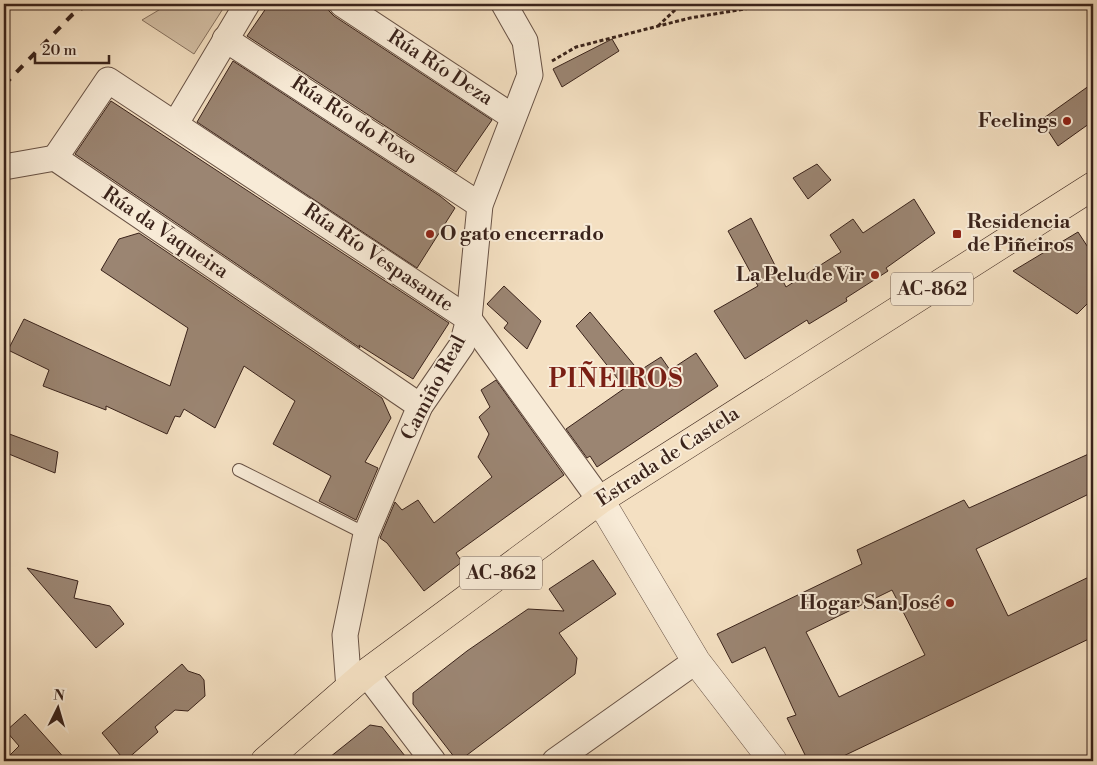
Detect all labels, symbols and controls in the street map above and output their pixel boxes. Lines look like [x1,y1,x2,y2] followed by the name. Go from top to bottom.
[383,25,498,112] street label: Rúa Río Deza
[35,32,109,64] scale bar
[42,41,77,60] text: 20 m
[286,71,422,171] street label: Rúa Río do Foxo
[978,109,1057,134] place label: Feelings
[1061,115,1073,127] marker: Feelings
[97,182,234,285] street label: Rúa da Vaqueira
[298,198,458,318] street label: Rúa Río Vespasante
[967,210,1074,258] place label: Residencia de Piñeiros
[440,222,604,247] place label: O gato encerrado
[424,228,436,240] marker: O gato encerrado
[951,228,963,240] marker: Residencia de Piñeiros
[736,263,865,288] place label: La Pelu de Vir
[869,269,881,281] marker: La Pelu de Vir
[891,272,973,306] road number: AC-862
[396,331,472,445] street label: Camiño Real
[549,361,683,395] district label: PIÑEIROS
[592,401,745,513] street label: Estrada de Castela
[460,556,542,590] road number: AC-862
[800,591,940,616] place label: Hogar San José
[944,597,956,609] marker: Hogar San José
[32,682,82,732] north arrow
[53,687,65,705] text: N

